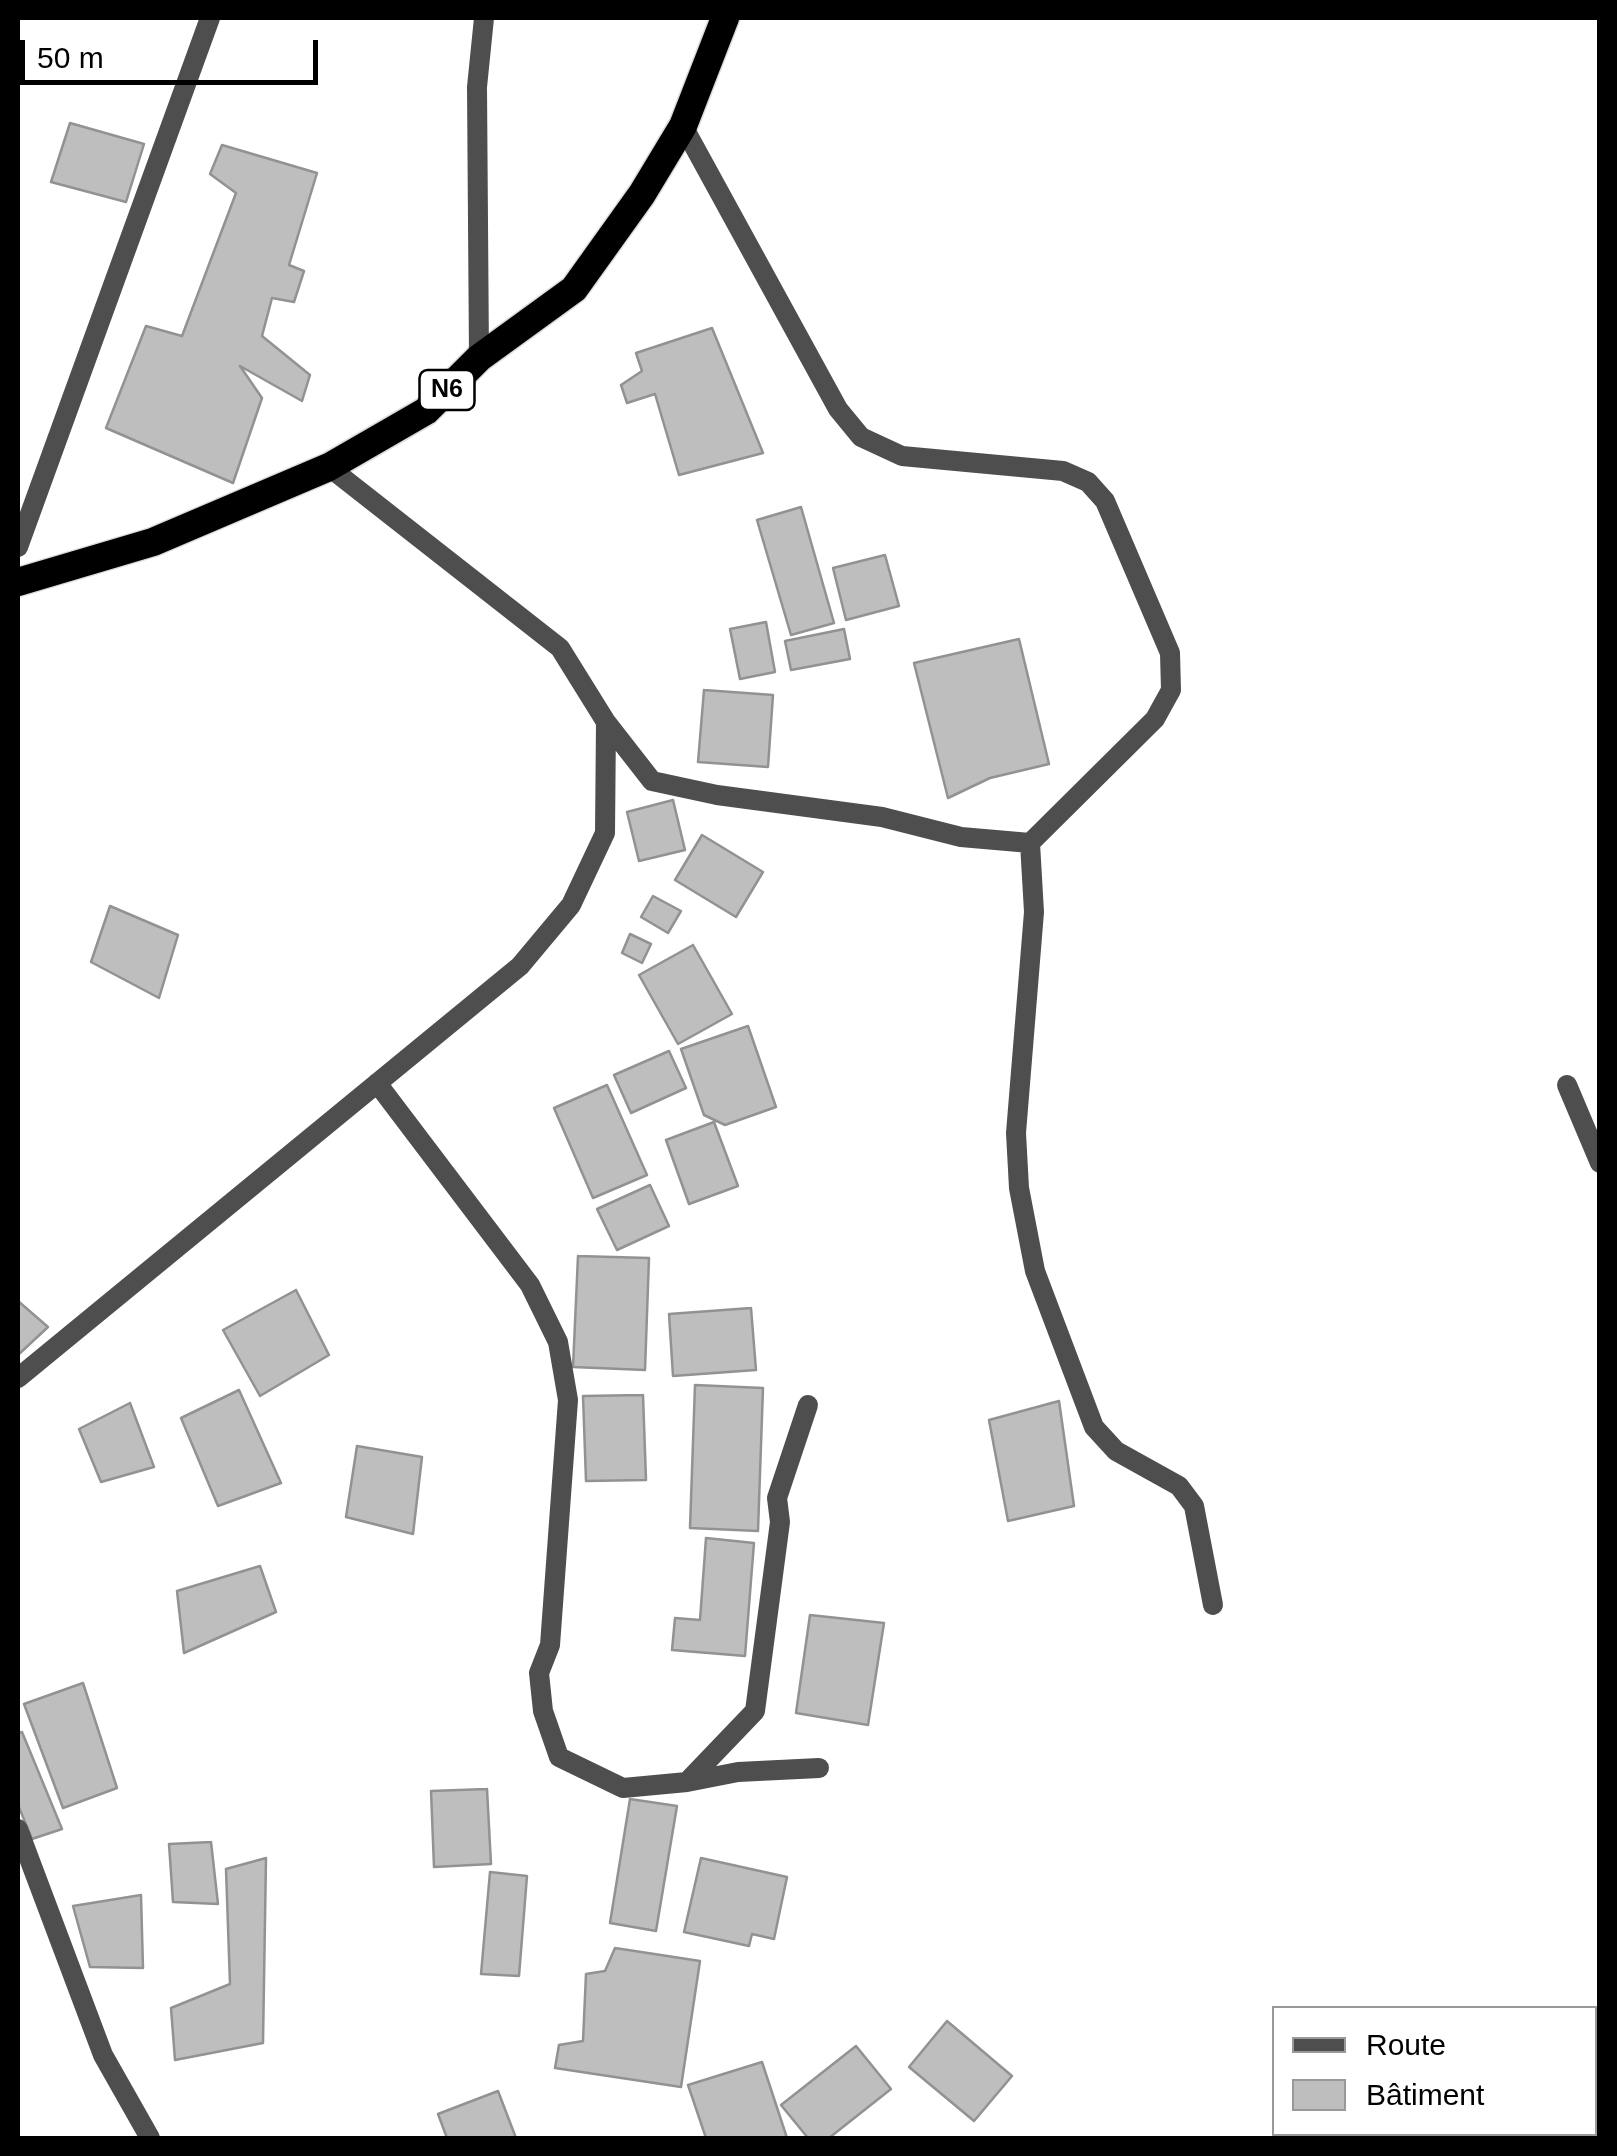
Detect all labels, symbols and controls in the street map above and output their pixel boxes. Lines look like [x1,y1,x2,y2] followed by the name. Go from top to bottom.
[25,20,322,82] scale bar
[37,41,104,74] text: 50 m
[420,370,474,410] road number: N6
[1272,2006,1597,2136] legend
[1366,2028,1446,2061] text: Route
[1366,2078,1484,2111] text: Bâtiment

